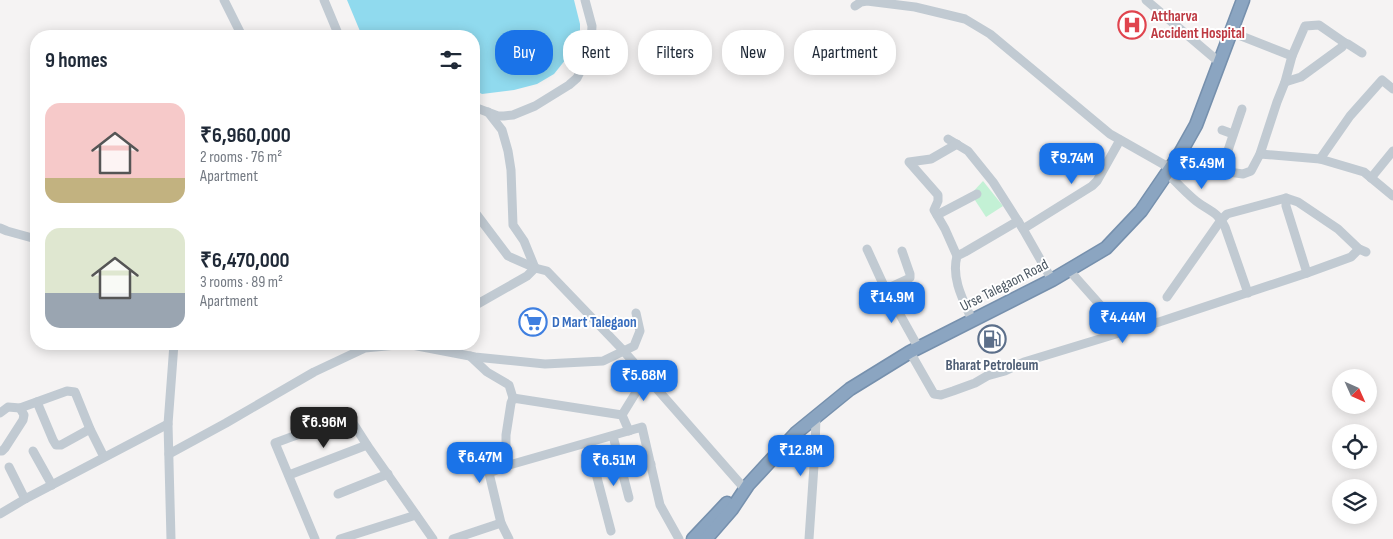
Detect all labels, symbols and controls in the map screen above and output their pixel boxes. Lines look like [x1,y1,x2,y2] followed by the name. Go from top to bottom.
[1150,7,1245,43] place label: Attharva Accident Hospital
[1117,10,1147,40] hospital icon: Attharva Accident Hospital
[495,30,553,75] chip: Buy
[563,30,628,75] chip: Rent
[638,30,712,75] chip: Filters
[722,30,784,75] chip: New
[794,30,896,75] chip: Apartment
[437,46,465,74] icon: filters
[45,48,108,73] text: 9 homes
[85,123,145,183] icon: home
[200,123,291,148] text: ₹6,960,000
[1031,142,1113,185] pin: ₹9.74M
[200,148,282,167] text: 2 rooms · 76 m²
[1161,148,1243,190] pin: ₹5.49M
[1050,149,1094,168] text: ₹9.74M
[1179,154,1225,173] text: ₹5.49M
[200,167,258,186] text: Apartment
[85,248,145,308] icon: home
[200,248,290,273] text: ₹6,470,000
[957,255,1052,316] street label: Urse Talegaon Road
[200,273,283,292] text: 3 rooms · 89 m²
[851,282,933,324] pin: ₹14.9M
[870,288,914,307] text: ₹14.9M
[200,292,258,311] text: Apartment
[1082,302,1164,344] pin: ₹4.44M
[518,307,548,337] supermarket icon: D Mart Talegaon
[1100,308,1146,327] text: ₹4.44M
[552,313,637,332] place label: D Mart Talegaon
[977,324,1007,354] fuel station icon: Bharat Petroleum
[946,356,1038,375] place label: Bharat Petroleum
[603,360,685,402] pin: ₹5.68M
[622,366,666,385] text: ₹5.68M
[1332,369,1378,414] north arrow
[1332,369,1377,524] map controls
[283,406,365,449] pin: ₹6.96M
[301,413,347,432] text: ₹6.96M
[1332,424,1377,469] button: locate
[760,434,842,477] pin: ₹12.8M
[779,441,823,460] text: ₹12.8M
[439,442,521,484] pin: ₹6.47M
[573,444,655,487] pin: ₹6.51M
[458,448,502,467] text: ₹6.47M
[592,451,636,470] text: ₹6.51M
[1332,479,1377,524] button: layers

